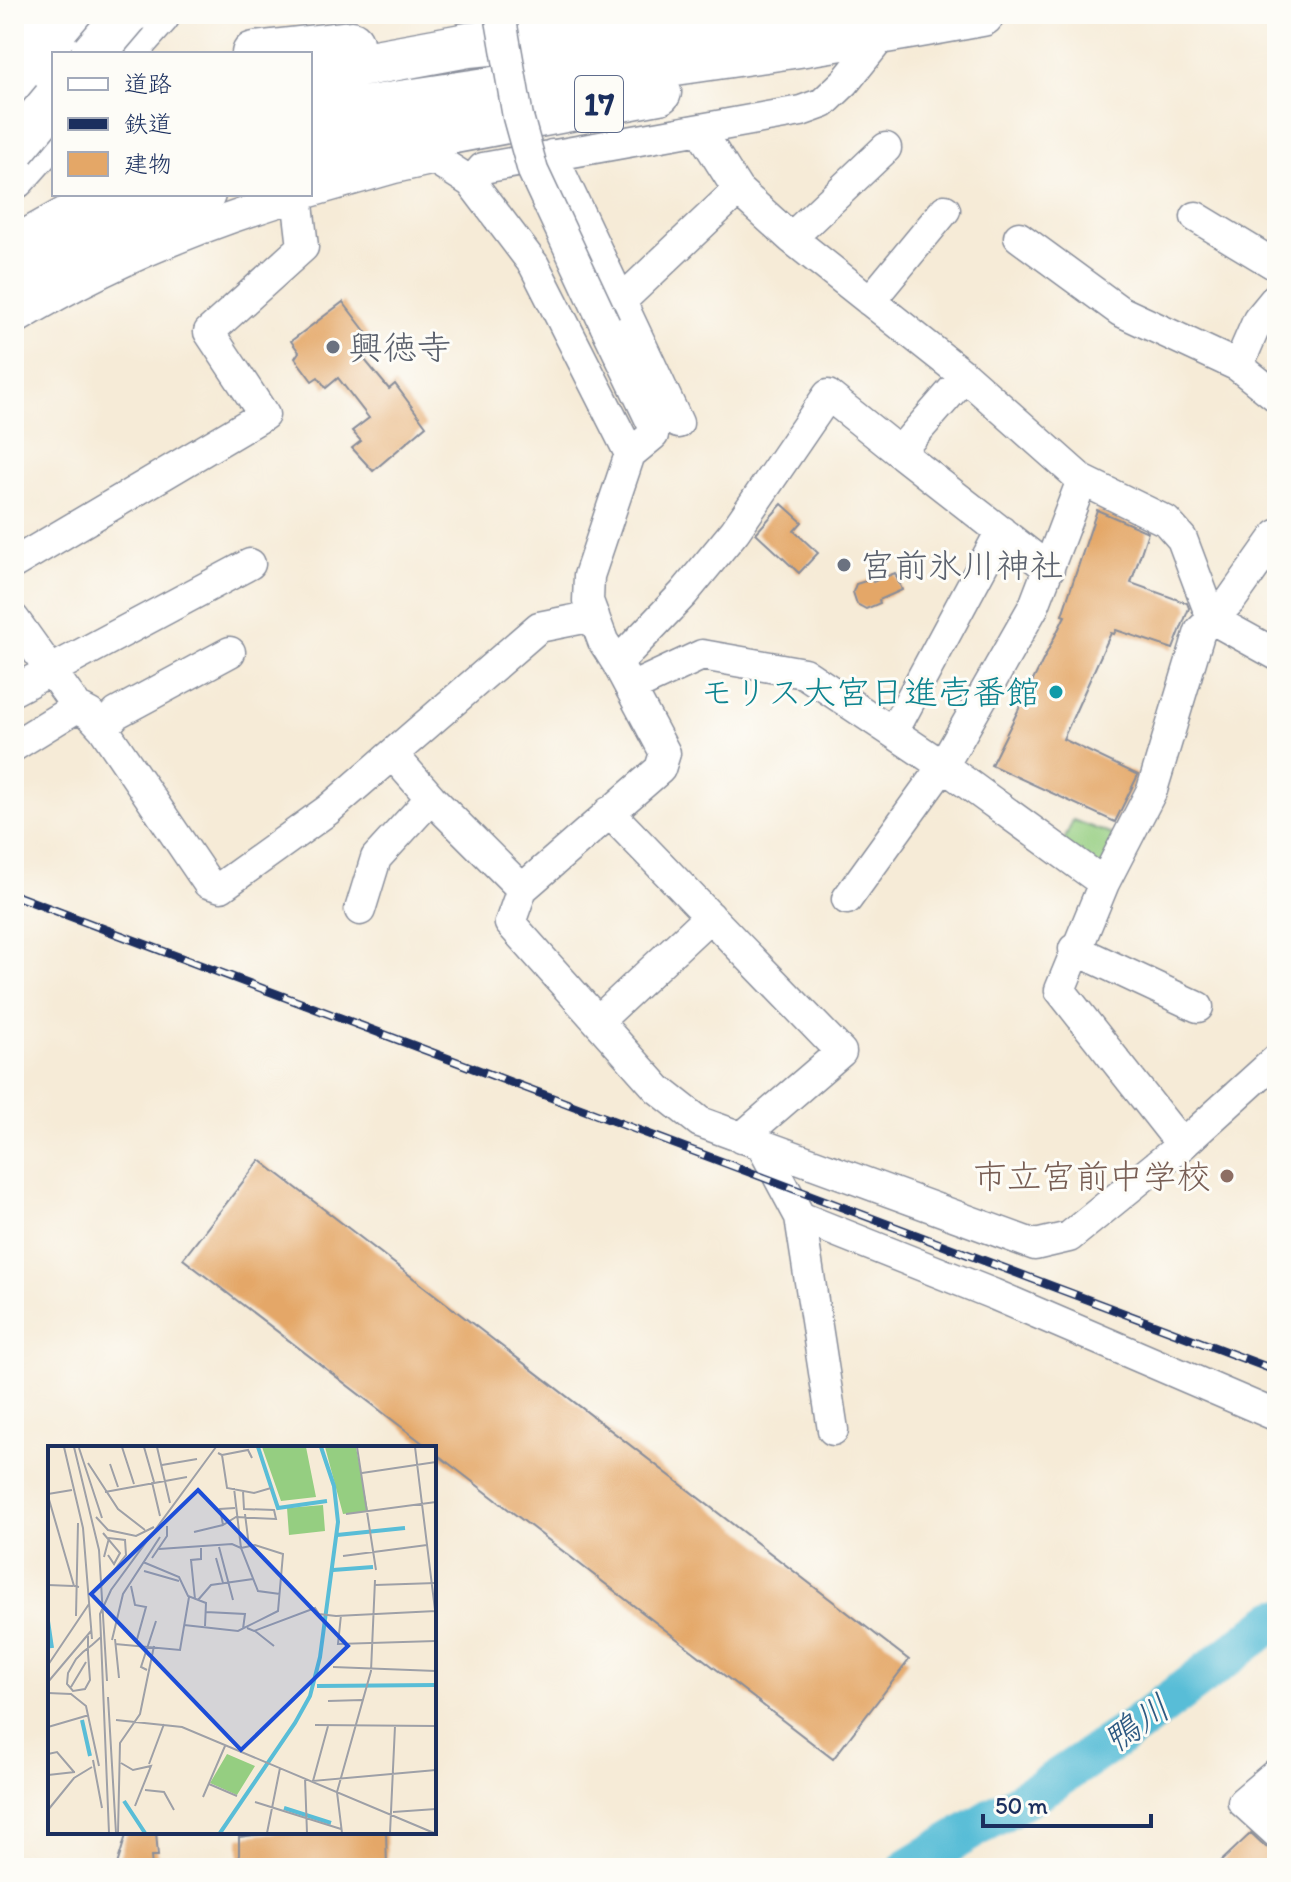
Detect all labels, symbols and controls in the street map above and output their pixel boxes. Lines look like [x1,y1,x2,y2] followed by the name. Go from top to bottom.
[52,52,312,196] legend
[124,69,172,98] text: 道路
[575,76,623,132] road number: 17
[124,109,172,138] text: 鉄道
[124,149,172,178] text: 建物
[349,327,451,368] place label: 興徳寺
[324,338,342,356] marker: 興徳寺
[860,545,1064,586] place label: 宮前氷川神社
[835,556,853,574] marker: 宮前氷川神社
[700,672,1040,713] place label: モリス大宮日進壱番館
[1047,683,1065,701] marker: モリス大宮日進壱番館
[973,1156,1211,1197] place label: 市立宮前中学校
[1218,1167,1236,1185] marker: 市立宮前中学校
[48,1446,436,1834] inset map
[1094,1685,1178,1762] water label: 鴨川
[983,1778,1151,1828] scale bar
[995,1791,1048,1820] text: 50 m

